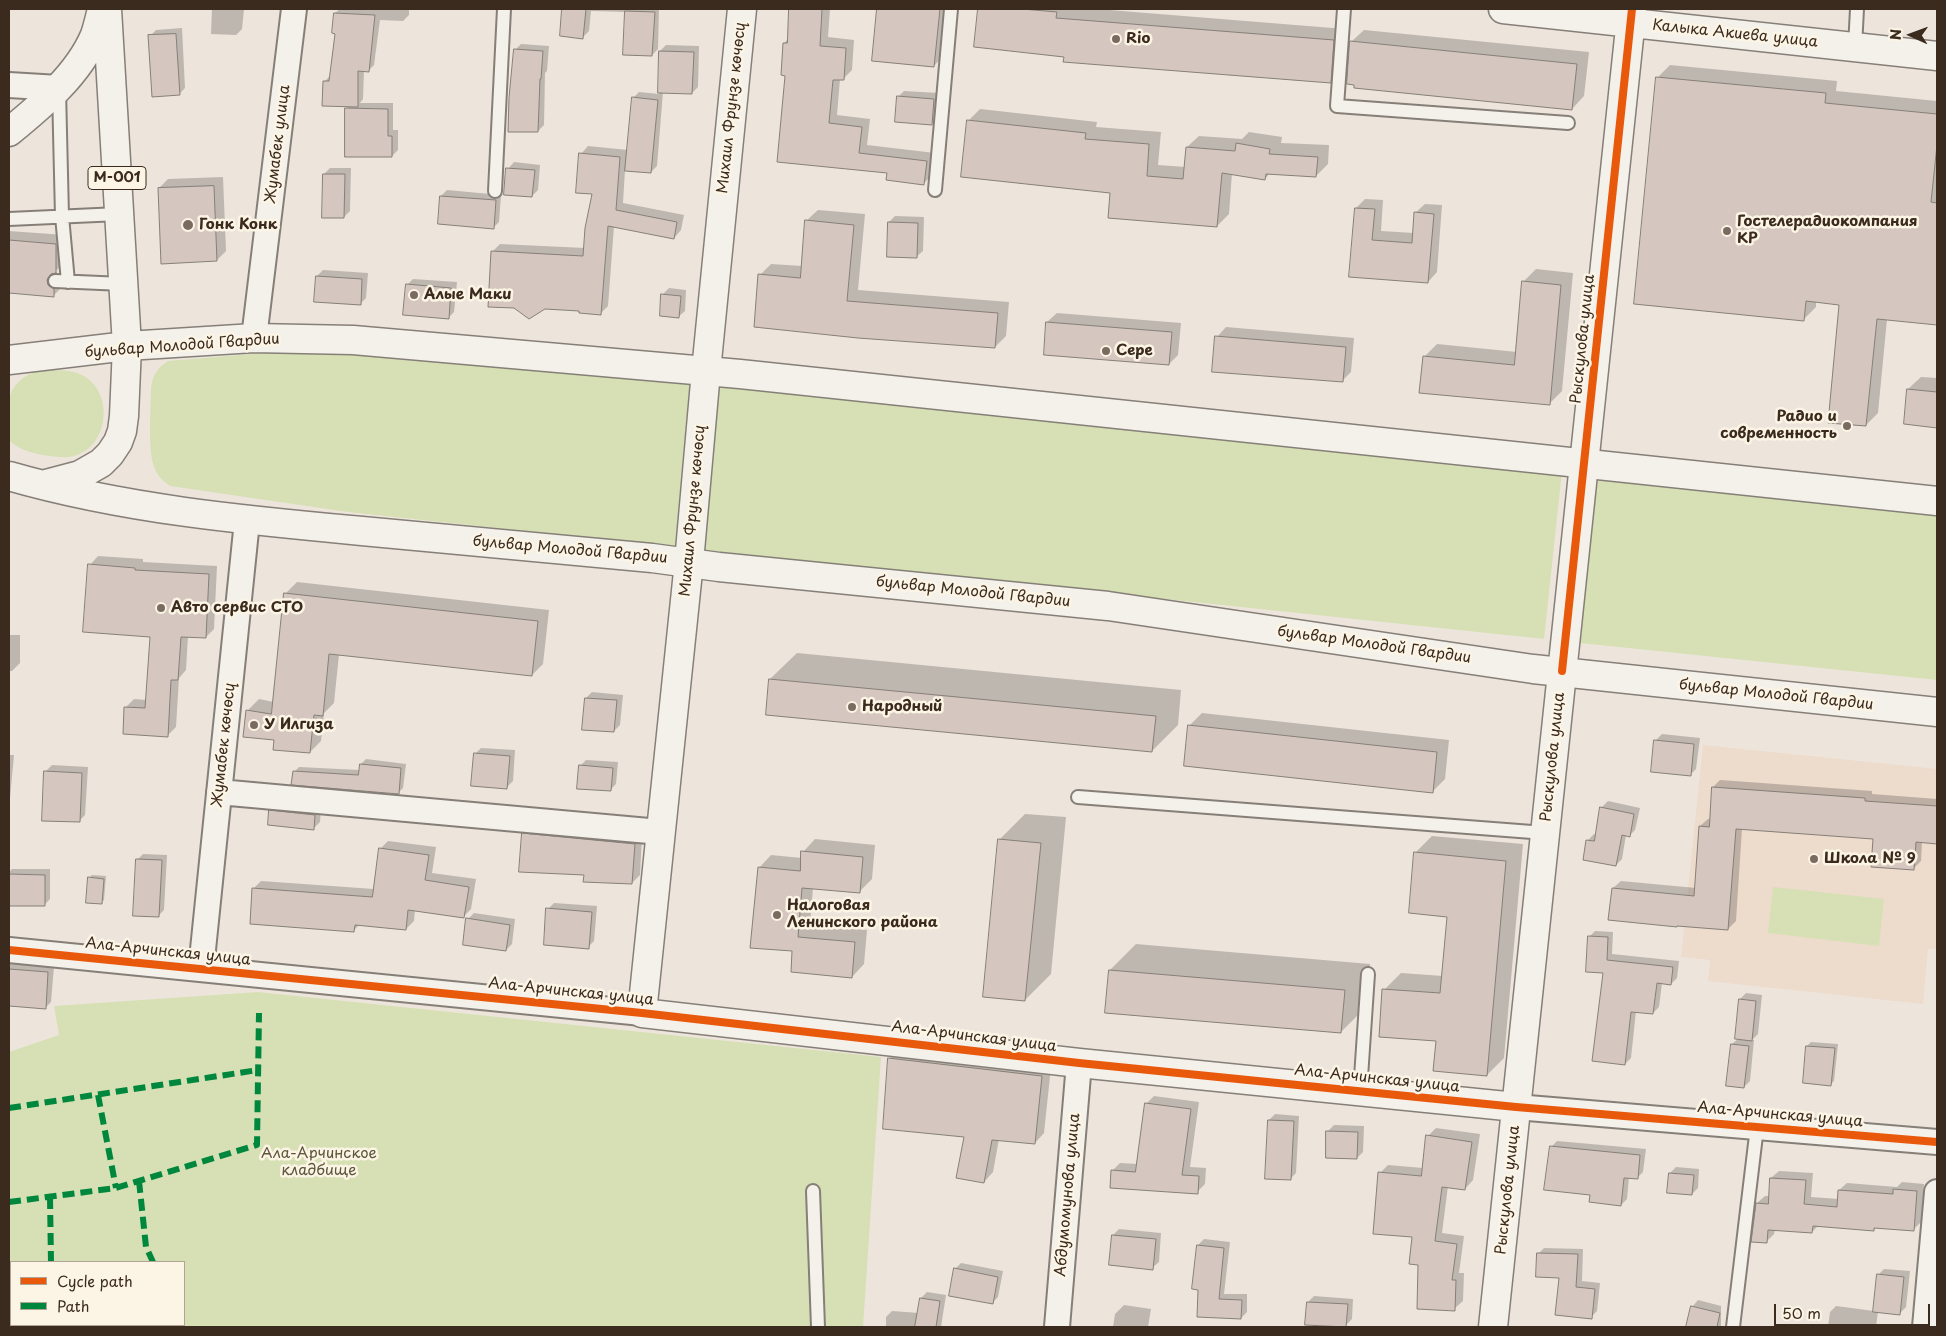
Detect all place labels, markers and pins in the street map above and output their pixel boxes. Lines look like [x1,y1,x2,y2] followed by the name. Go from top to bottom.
[1126,30,1150,48] place label: Rio
[1110,33,1122,45] marker: Rio
[1737,213,1918,248] place label: Гостелерадиокомпания КР
[199,216,277,234] place label: Гонк Конк
[181,218,195,232] marker: Гонк Конк
[1721,225,1733,237] marker: Гостелерадиокомпания КР
[424,286,512,304] place label: Алые Маки
[408,289,420,301] marker: Алые Маки
[1116,342,1153,360] place label: Сере
[1100,345,1112,357] marker: Сере
[1720,408,1837,443] place label: Радио и современность
[1841,420,1853,432] marker: Радио и современность
[171,599,303,617] place label: Авто сервис СТО
[155,602,167,614] marker: Авто сервис СТО
[862,698,943,716] place label: Народный
[846,701,858,713] marker: Народный
[264,716,334,734] place label: У Илгиза
[248,719,260,731] marker: У Илгиза
[1824,850,1916,868] place label: Школа № 9
[1808,853,1820,865] marker: Школа № 9
[787,897,938,932] place label: Налоговая Ленинского района
[771,909,783,921] marker: Налоговая Ленинского района

